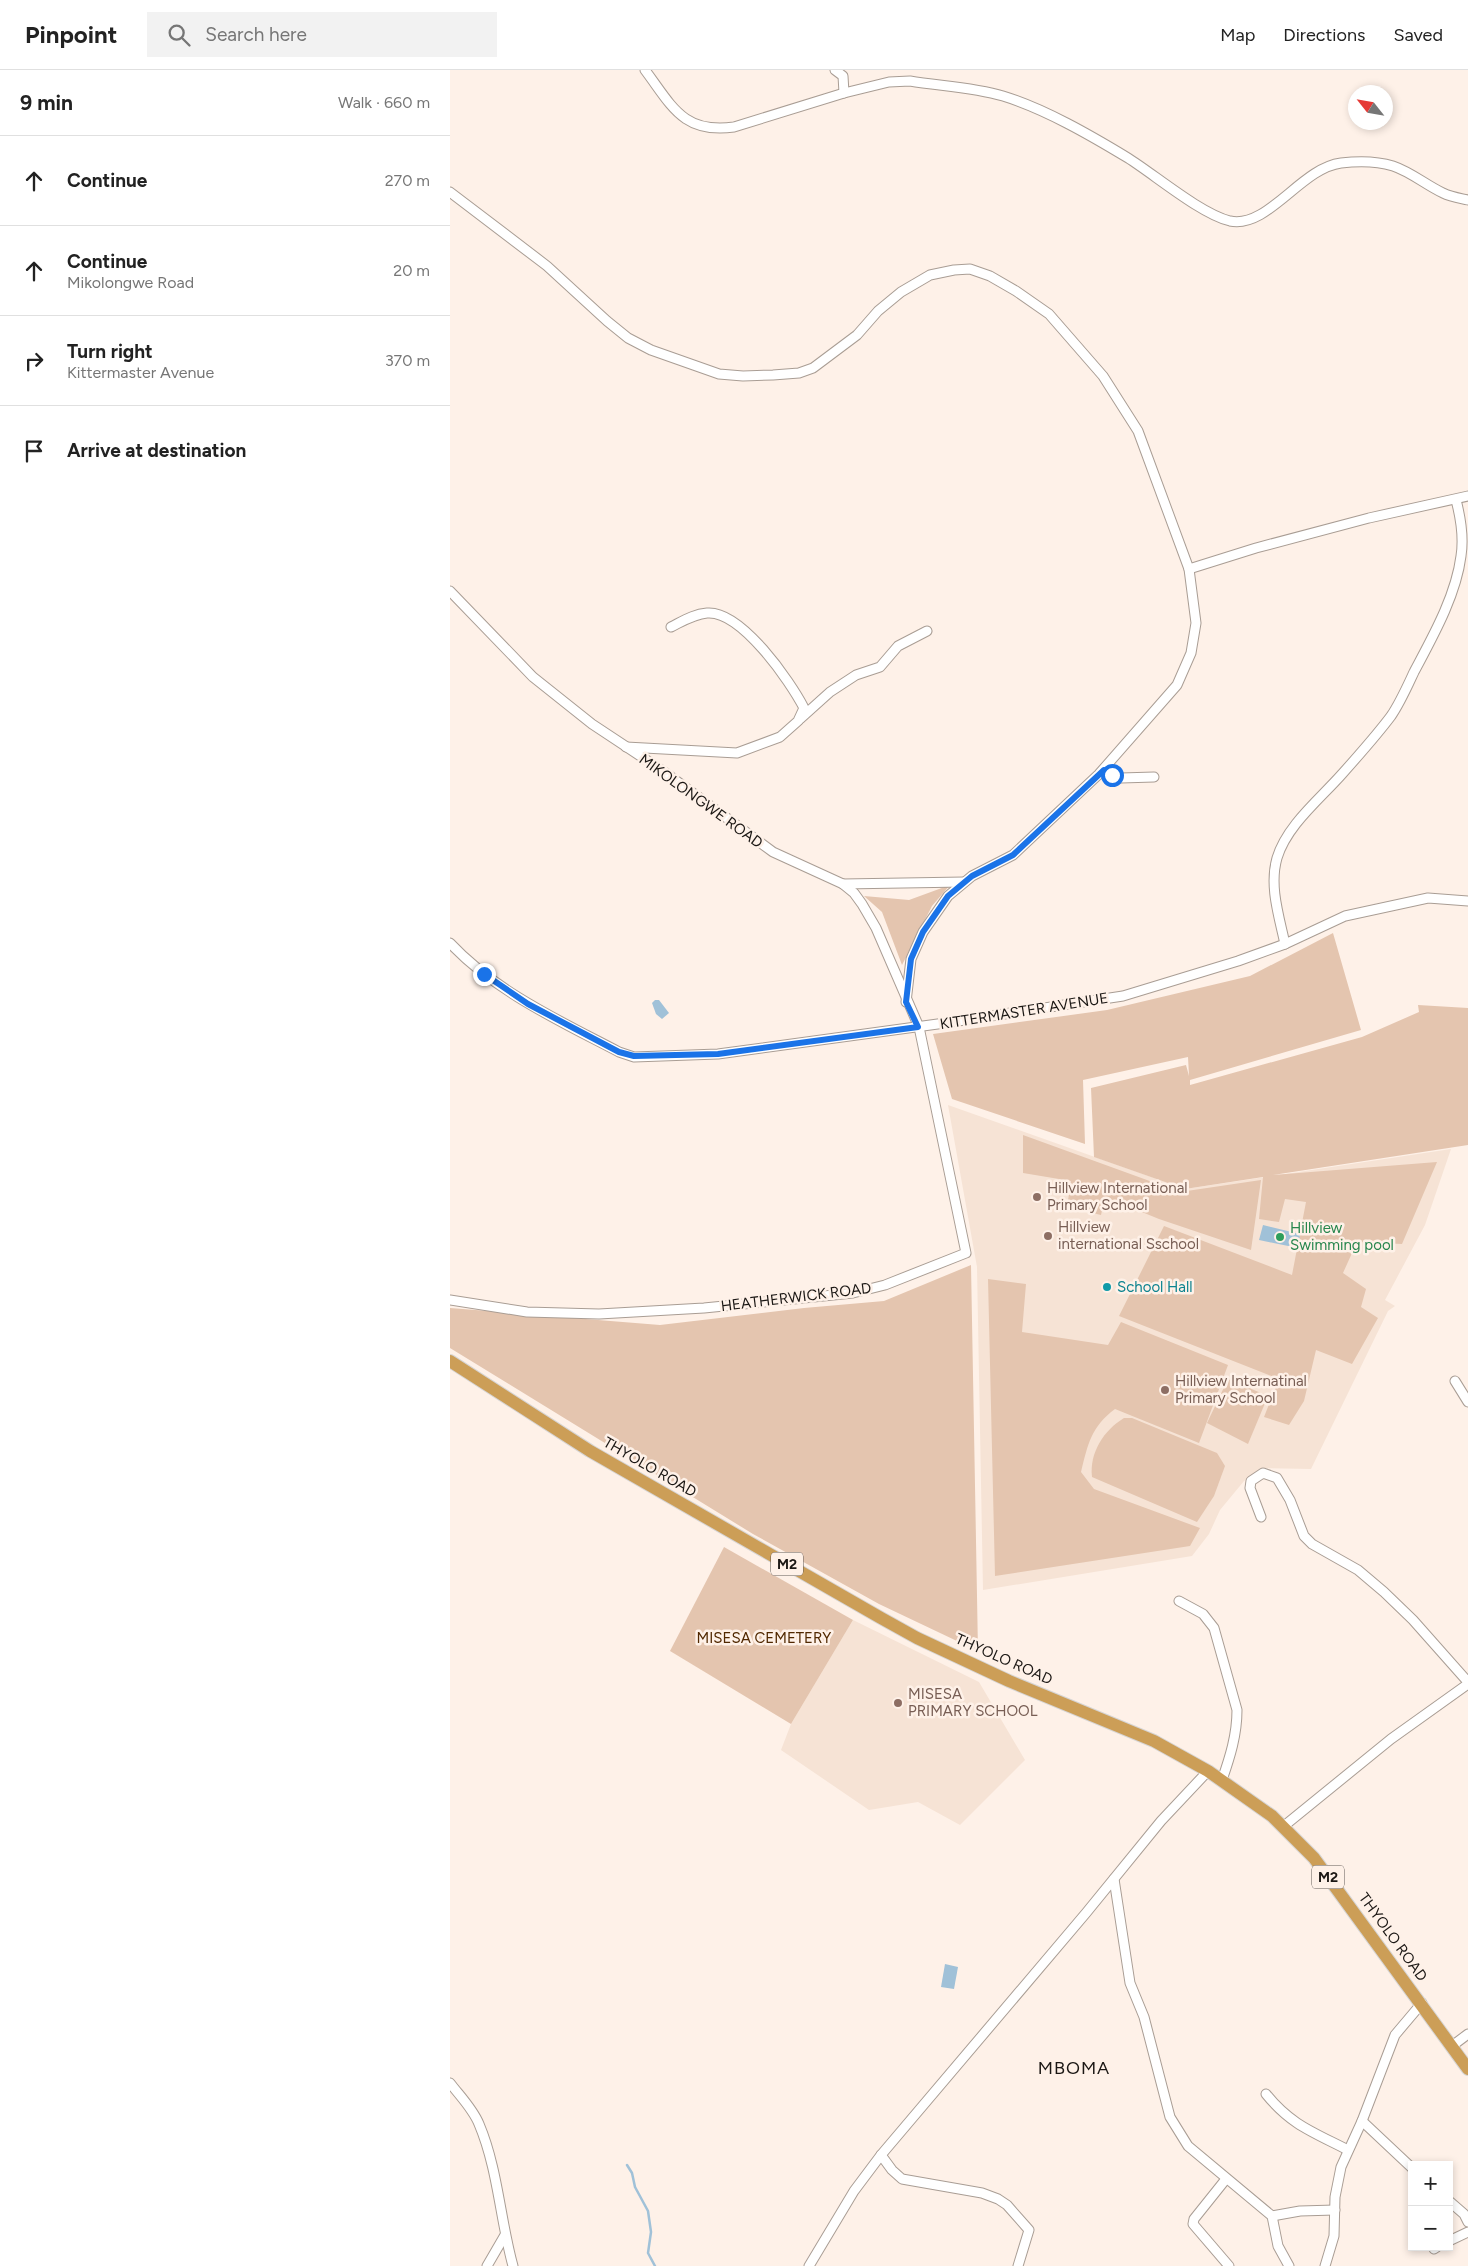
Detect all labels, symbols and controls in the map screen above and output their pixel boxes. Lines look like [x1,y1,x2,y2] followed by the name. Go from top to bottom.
[147,12,497,57] search box
[25,20,117,49] text: Pinpoint
[165,21,193,49] icon: search
[205,23,307,46] text: Search here
[1220,24,1255,46] text: Map
[1283,24,1365,46] text: Directions
[1393,24,1443,46] text: Saved
[1348,85,1393,130] north arrow
[20,90,73,115] text: 9 min
[338,93,430,112] text: Walk · 660 m
[20,167,48,195] icon: ahead
[67,169,147,192] text: Continue
[385,171,430,190] text: 270 m
[67,250,147,273] text: Continue
[20,257,48,285] icon: ahead
[393,261,430,280] text: 20 m
[67,273,194,292] text: Mikolongwe Road
[67,340,153,363] text: Turn right
[20,347,48,375] icon: right
[385,351,430,370] text: 370 m
[67,363,214,382] text: Kittermaster Avenue
[20,437,48,465] icon: arrive
[67,439,246,462] text: Arrive at destination
[636,750,766,852] street label: MIKOLONGWE ROAD
[1101,764,1124,787] route start
[473,963,496,986] route end
[939,989,1109,1033] street label: KITTERMASTER AVENUE
[1047,1179,1188,1214] place label: Hillview International Primary School
[1031,1191,1043,1203] marker: Hillview International Primary School
[1058,1218,1199,1253] place label: Hillview international Sschool
[1290,1219,1394,1254] place label: Hillview Swimming pool
[1042,1230,1054,1242] marker: Hillview international Sschool
[1274,1231,1286,1243] marker: Hillview Swimming pool
[1117,1278,1193,1296] place label: School Hall
[720,1279,872,1315] street label: HEATHERWICK ROAD
[1101,1281,1113,1293] marker: School Hall
[1175,1372,1307,1407] place label: Hillview Internatinal Primary School
[1159,1384,1171,1396] marker: Hillview Internatinal Primary School
[600,1433,700,1501] street label: THYOLO ROAD
[771,1552,803,1576] road number: M2
[697,1629,831,1647] park label: MISESA CEMETERY
[953,1630,1055,1688] street label: THYOLO ROAD
[908,1685,1038,1720] place label: MISESA PRIMARY SCHOOL
[892,1697,904,1709] marker: MISESA PRIMARY SCHOOL
[1312,1865,1344,1888] road number: M2
[1355,1889,1431,1985] street label: THYOLO ROAD
[1038,2057,1110,2079] district label: MBOMA
[1408,2161,1453,2251] map controls
[1408,2161,1453,2206] button: +
[1408,2206,1453,2251] button: −

